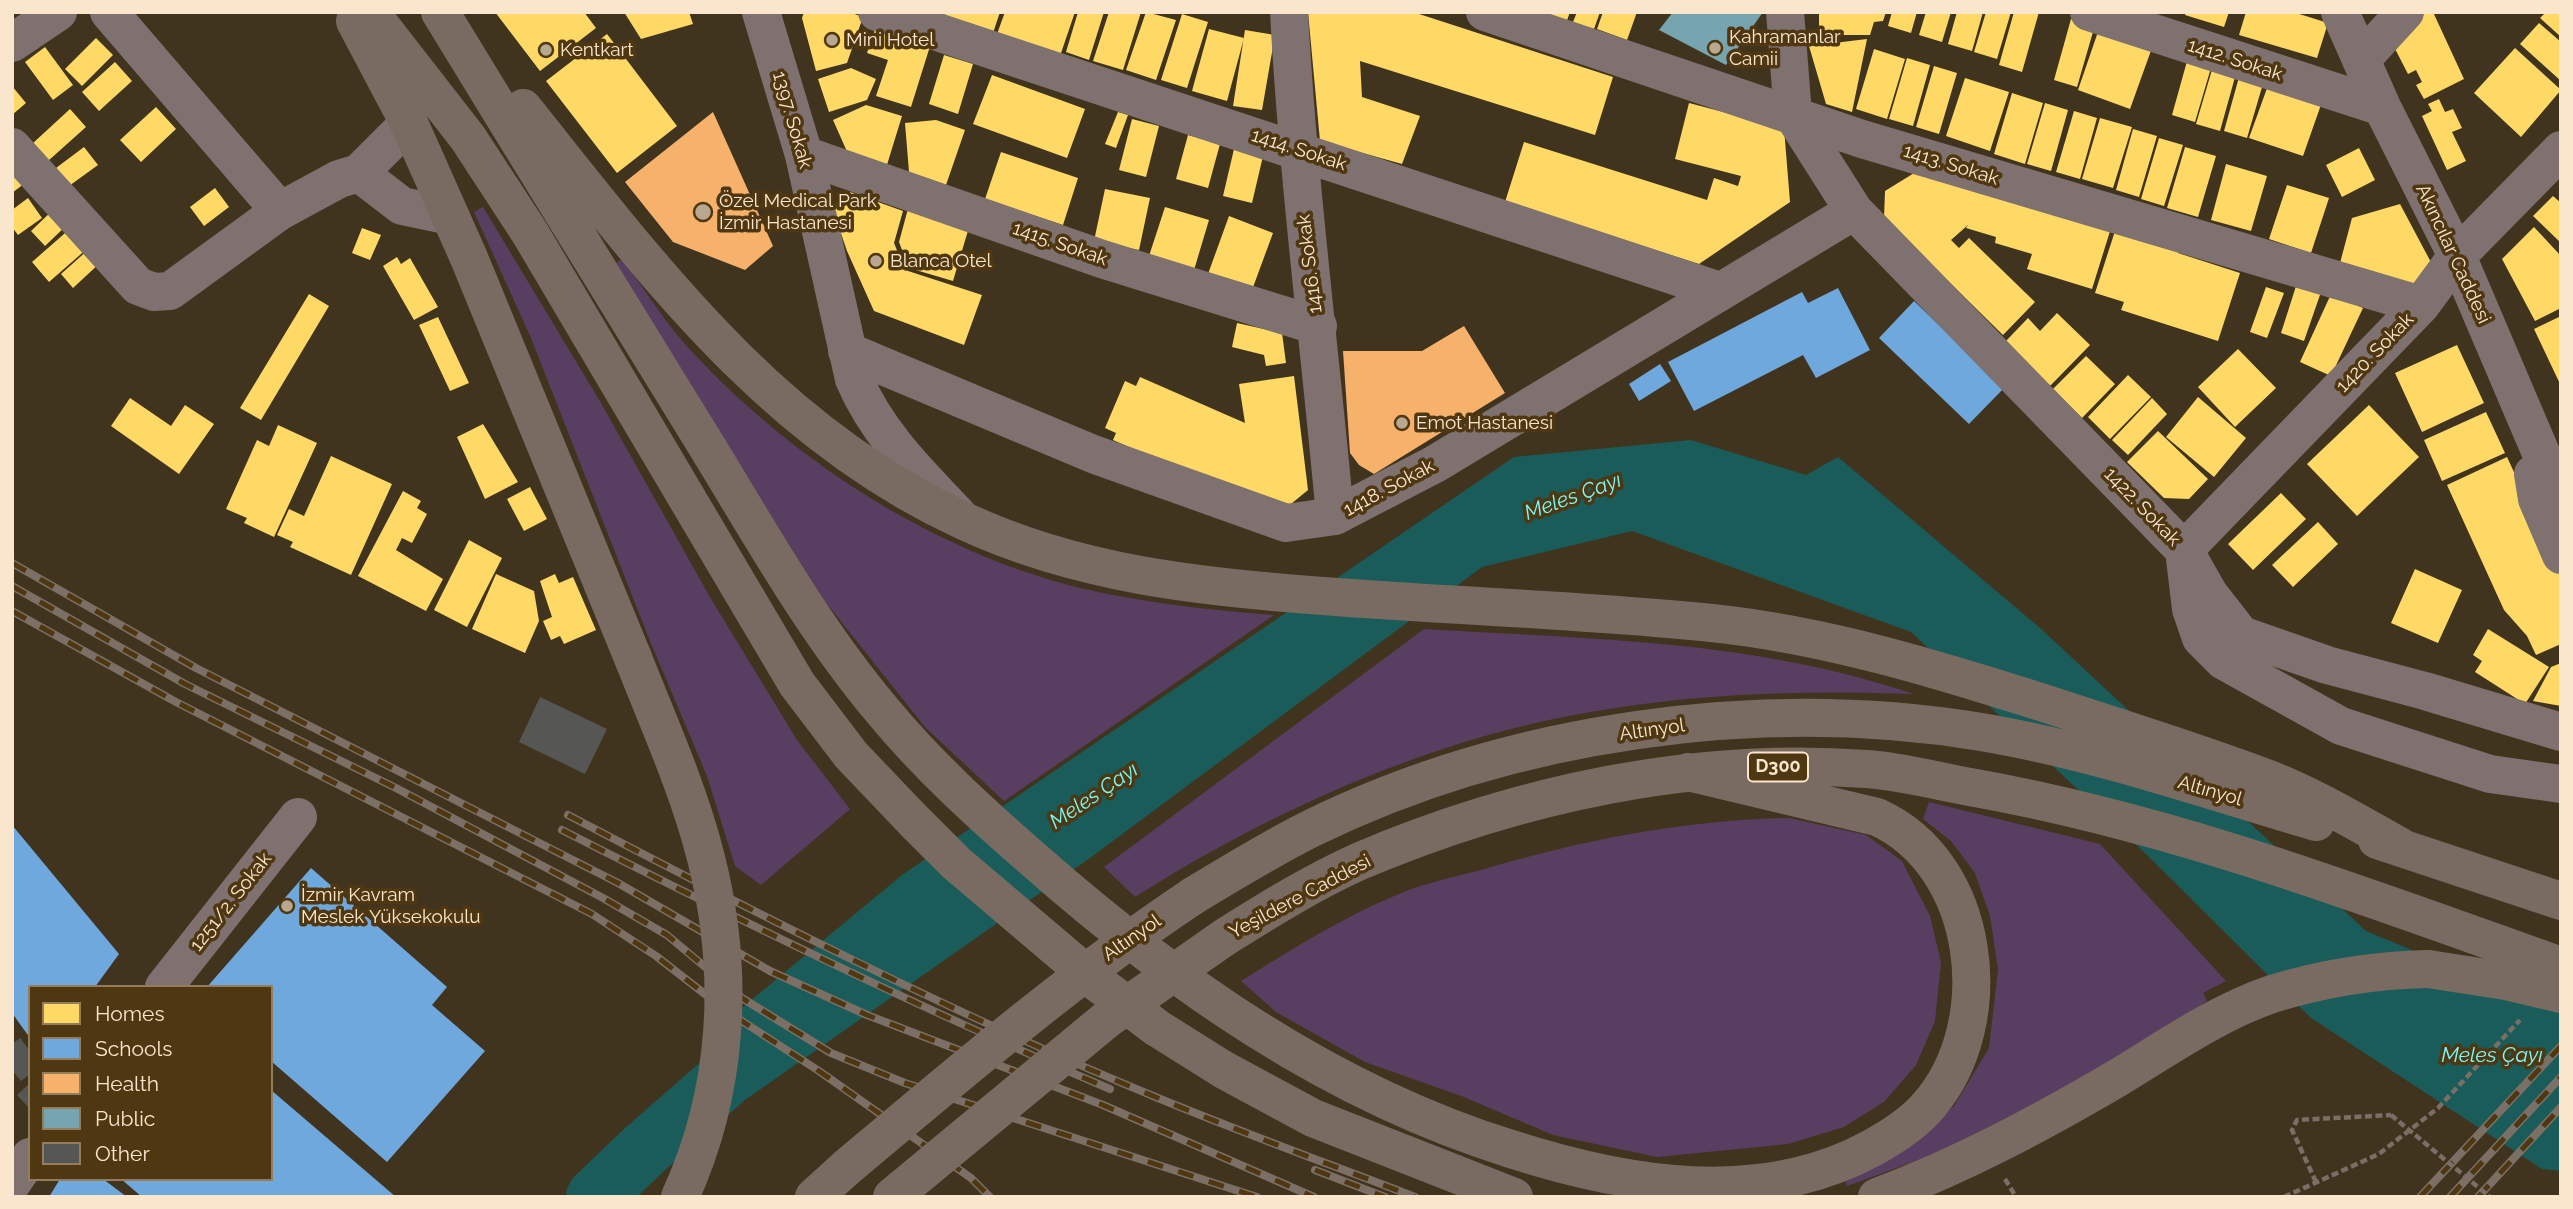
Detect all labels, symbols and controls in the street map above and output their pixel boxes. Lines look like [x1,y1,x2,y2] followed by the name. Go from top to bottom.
[1729,26,1841,70] place label: Kahramanlar Camii
[846,29,934,51] place label: Mini Hotel
[824,32,840,48] marker: Mini Hotel
[2185,34,2285,86] street label: 1412. Sokak
[560,39,634,61] place label: Kentkart
[1707,40,1723,56] marker: Kahramanlar Camii
[538,42,554,58] marker: Kentkart
[767,69,817,171] street label: 1397. Sokak
[1249,124,1349,176] street label: 1414. Sokak
[1901,140,2001,190] street label: 1413. Sokak
[2411,181,2495,327] street label: Akıncılar Caddesi
[719,190,877,234] place label: Özel Medical Park İzmir Hastanesi
[693,202,713,222] marker: Özel Medical Park İzmir Hastanesi
[1293,213,1327,315] street label: 1416. Sokak
[1010,217,1110,271] street label: 1415. Sokak
[890,250,992,272] place label: Blanca Otel
[868,253,884,269] marker: Blanca Otel
[2331,308,2419,398] street label: 1420. Sokak
[1416,412,1553,434] place label: Emot Hastanesi
[1394,415,1410,431] marker: Emot Hastanesi
[1340,455,1438,521] street label: 1418. Sokak
[2099,463,2185,551] street label: 1422. Sokak
[1521,468,1625,526] water label: Meles Çayı
[1618,714,1686,746] street label: Altınyol
[1748,752,1808,782] road number: D300
[1045,757,1143,835] water label: Meles Çayı
[2175,771,2245,811] street label: Altınyol
[185,848,277,956] street label: 1251/2. Sokak
[1225,850,1375,944] street label: Yeşildere Caddesi
[301,884,481,928] place label: İzmir Kavram Meslek Yüksekokulu
[279,898,295,914] marker: İzmir Kavram Meslek Yüksekokulu
[1099,910,1165,966] street label: Altınyol
[28,985,273,1181] legend
[95,1001,165,1026] text: Homes
[95,1036,172,1061] text: Schools
[2441,1043,2543,1069] water label: Meles Çayı
[95,1071,159,1096] text: Health
[95,1106,155,1131] text: Public
[95,1141,150,1166] text: Other

